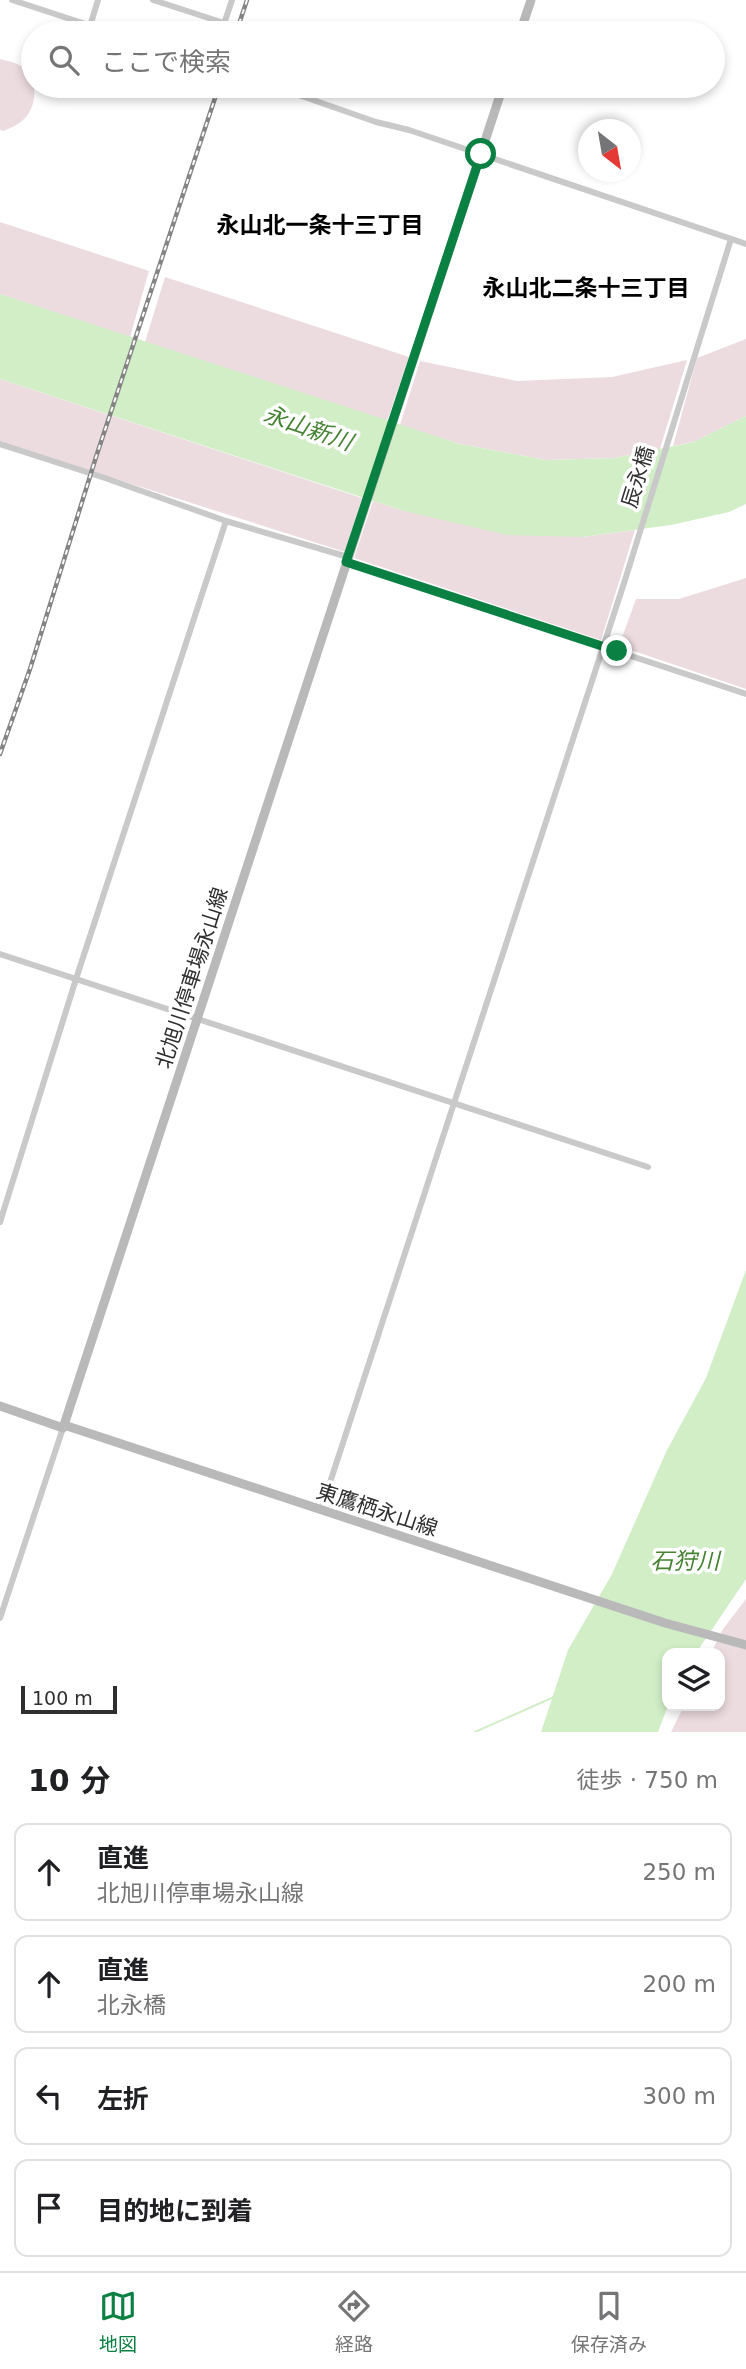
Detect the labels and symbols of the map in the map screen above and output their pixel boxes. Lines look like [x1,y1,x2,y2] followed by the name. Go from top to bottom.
[578,119,641,182] north arrow
[465,138,496,169] route start
[217,212,424,238] district label: 永山北一条十三丁目
[483,275,690,301] district label: 永山北二条十三丁目
[260,401,359,456] water label: 永山新川
[617,443,659,511] street label: 辰永橋
[601,635,632,666] route end
[151,884,233,1072] street label: 北旭川停車場永山線
[313,1479,441,1541] street label: 東鷹栖永山線
[651,1548,723,1574] water label: 石狩川
[21,1683,117,1715] scale bar

